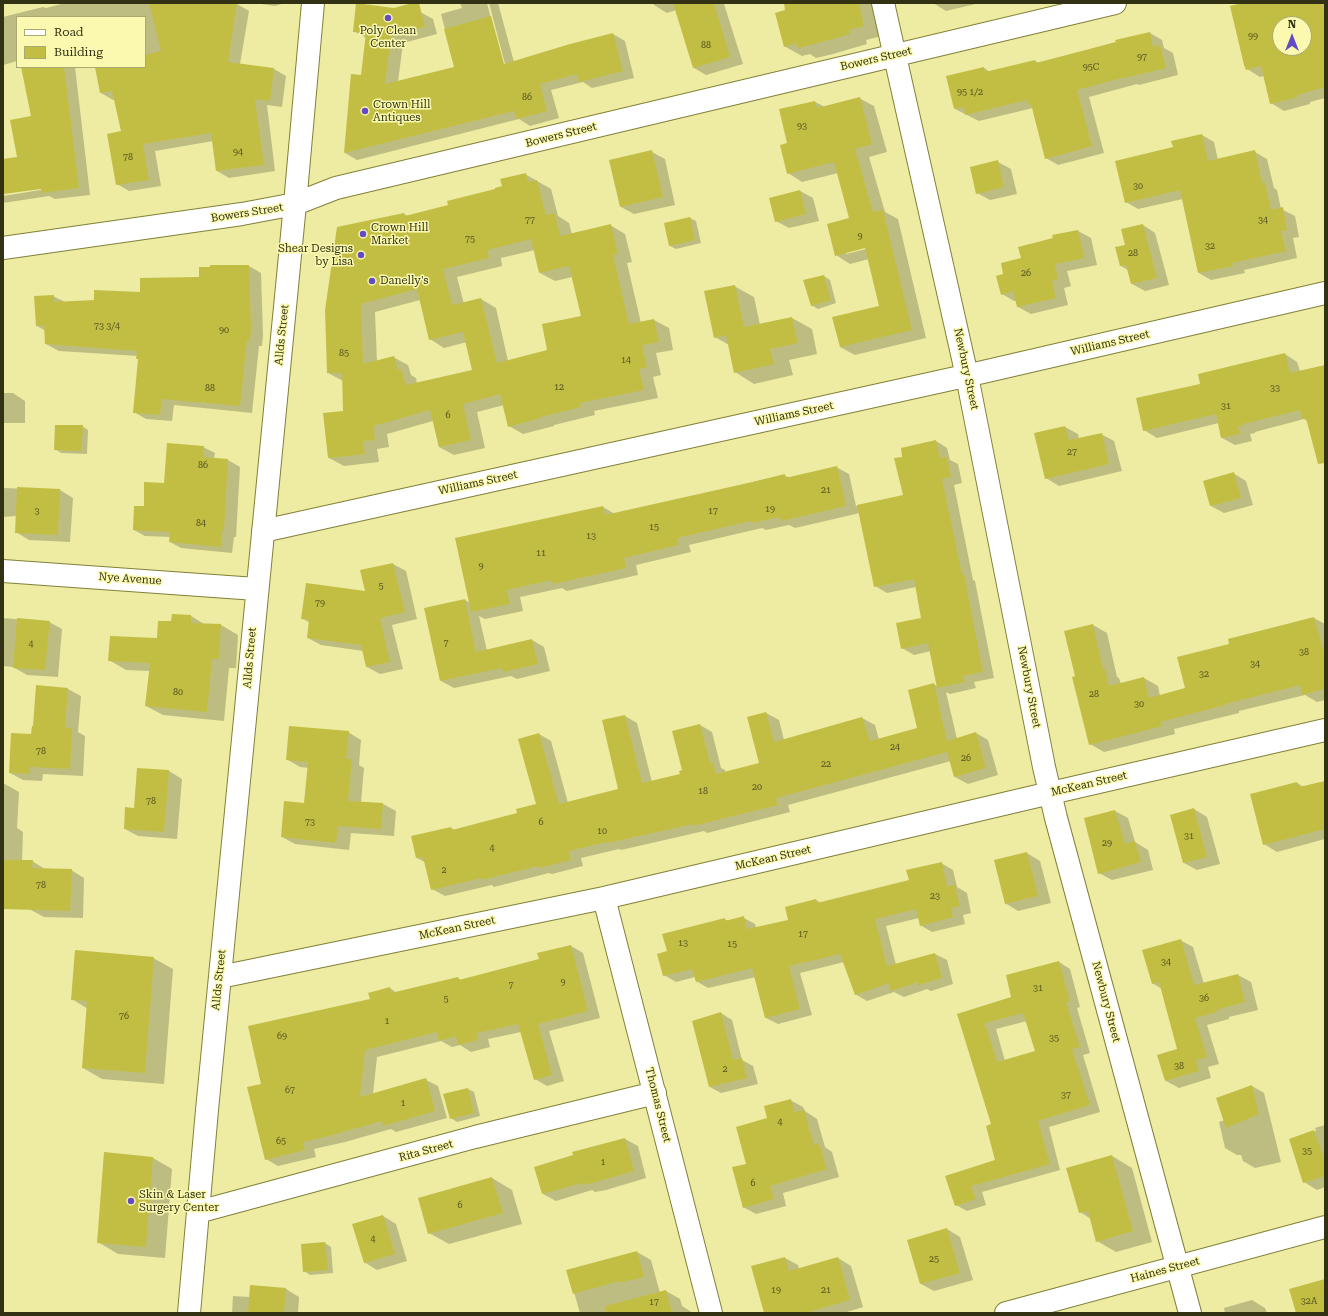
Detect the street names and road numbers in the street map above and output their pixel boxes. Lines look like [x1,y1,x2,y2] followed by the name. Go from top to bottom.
[839,44,913,74] street label: Bowers Street
[524,120,598,150] street label: Bowers Street
[210,201,284,225] street label: Bowers Street
[272,304,292,366] street label: Allds Street
[951,327,981,411] street label: Newbury Street
[1069,328,1151,358] street label: Williams Street
[753,399,835,429] street label: Williams Street
[437,468,519,498] street label: Williams Street
[98,570,162,588] street label: Nye Avenue
[241,627,259,689] street label: Allds Street
[1015,645,1043,729] street label: Newbury Street
[1050,769,1128,799] street label: McKean Street
[734,843,812,873] street label: McKean Street
[418,913,496,943] street label: McKean Street
[209,949,229,1011] street label: Allds Street
[1089,960,1123,1044] street label: Newbury Street
[642,1066,674,1144] street label: Thomas Street
[397,1137,455,1165] street label: Rita Street
[1129,1254,1201,1286] street label: Haines Street

